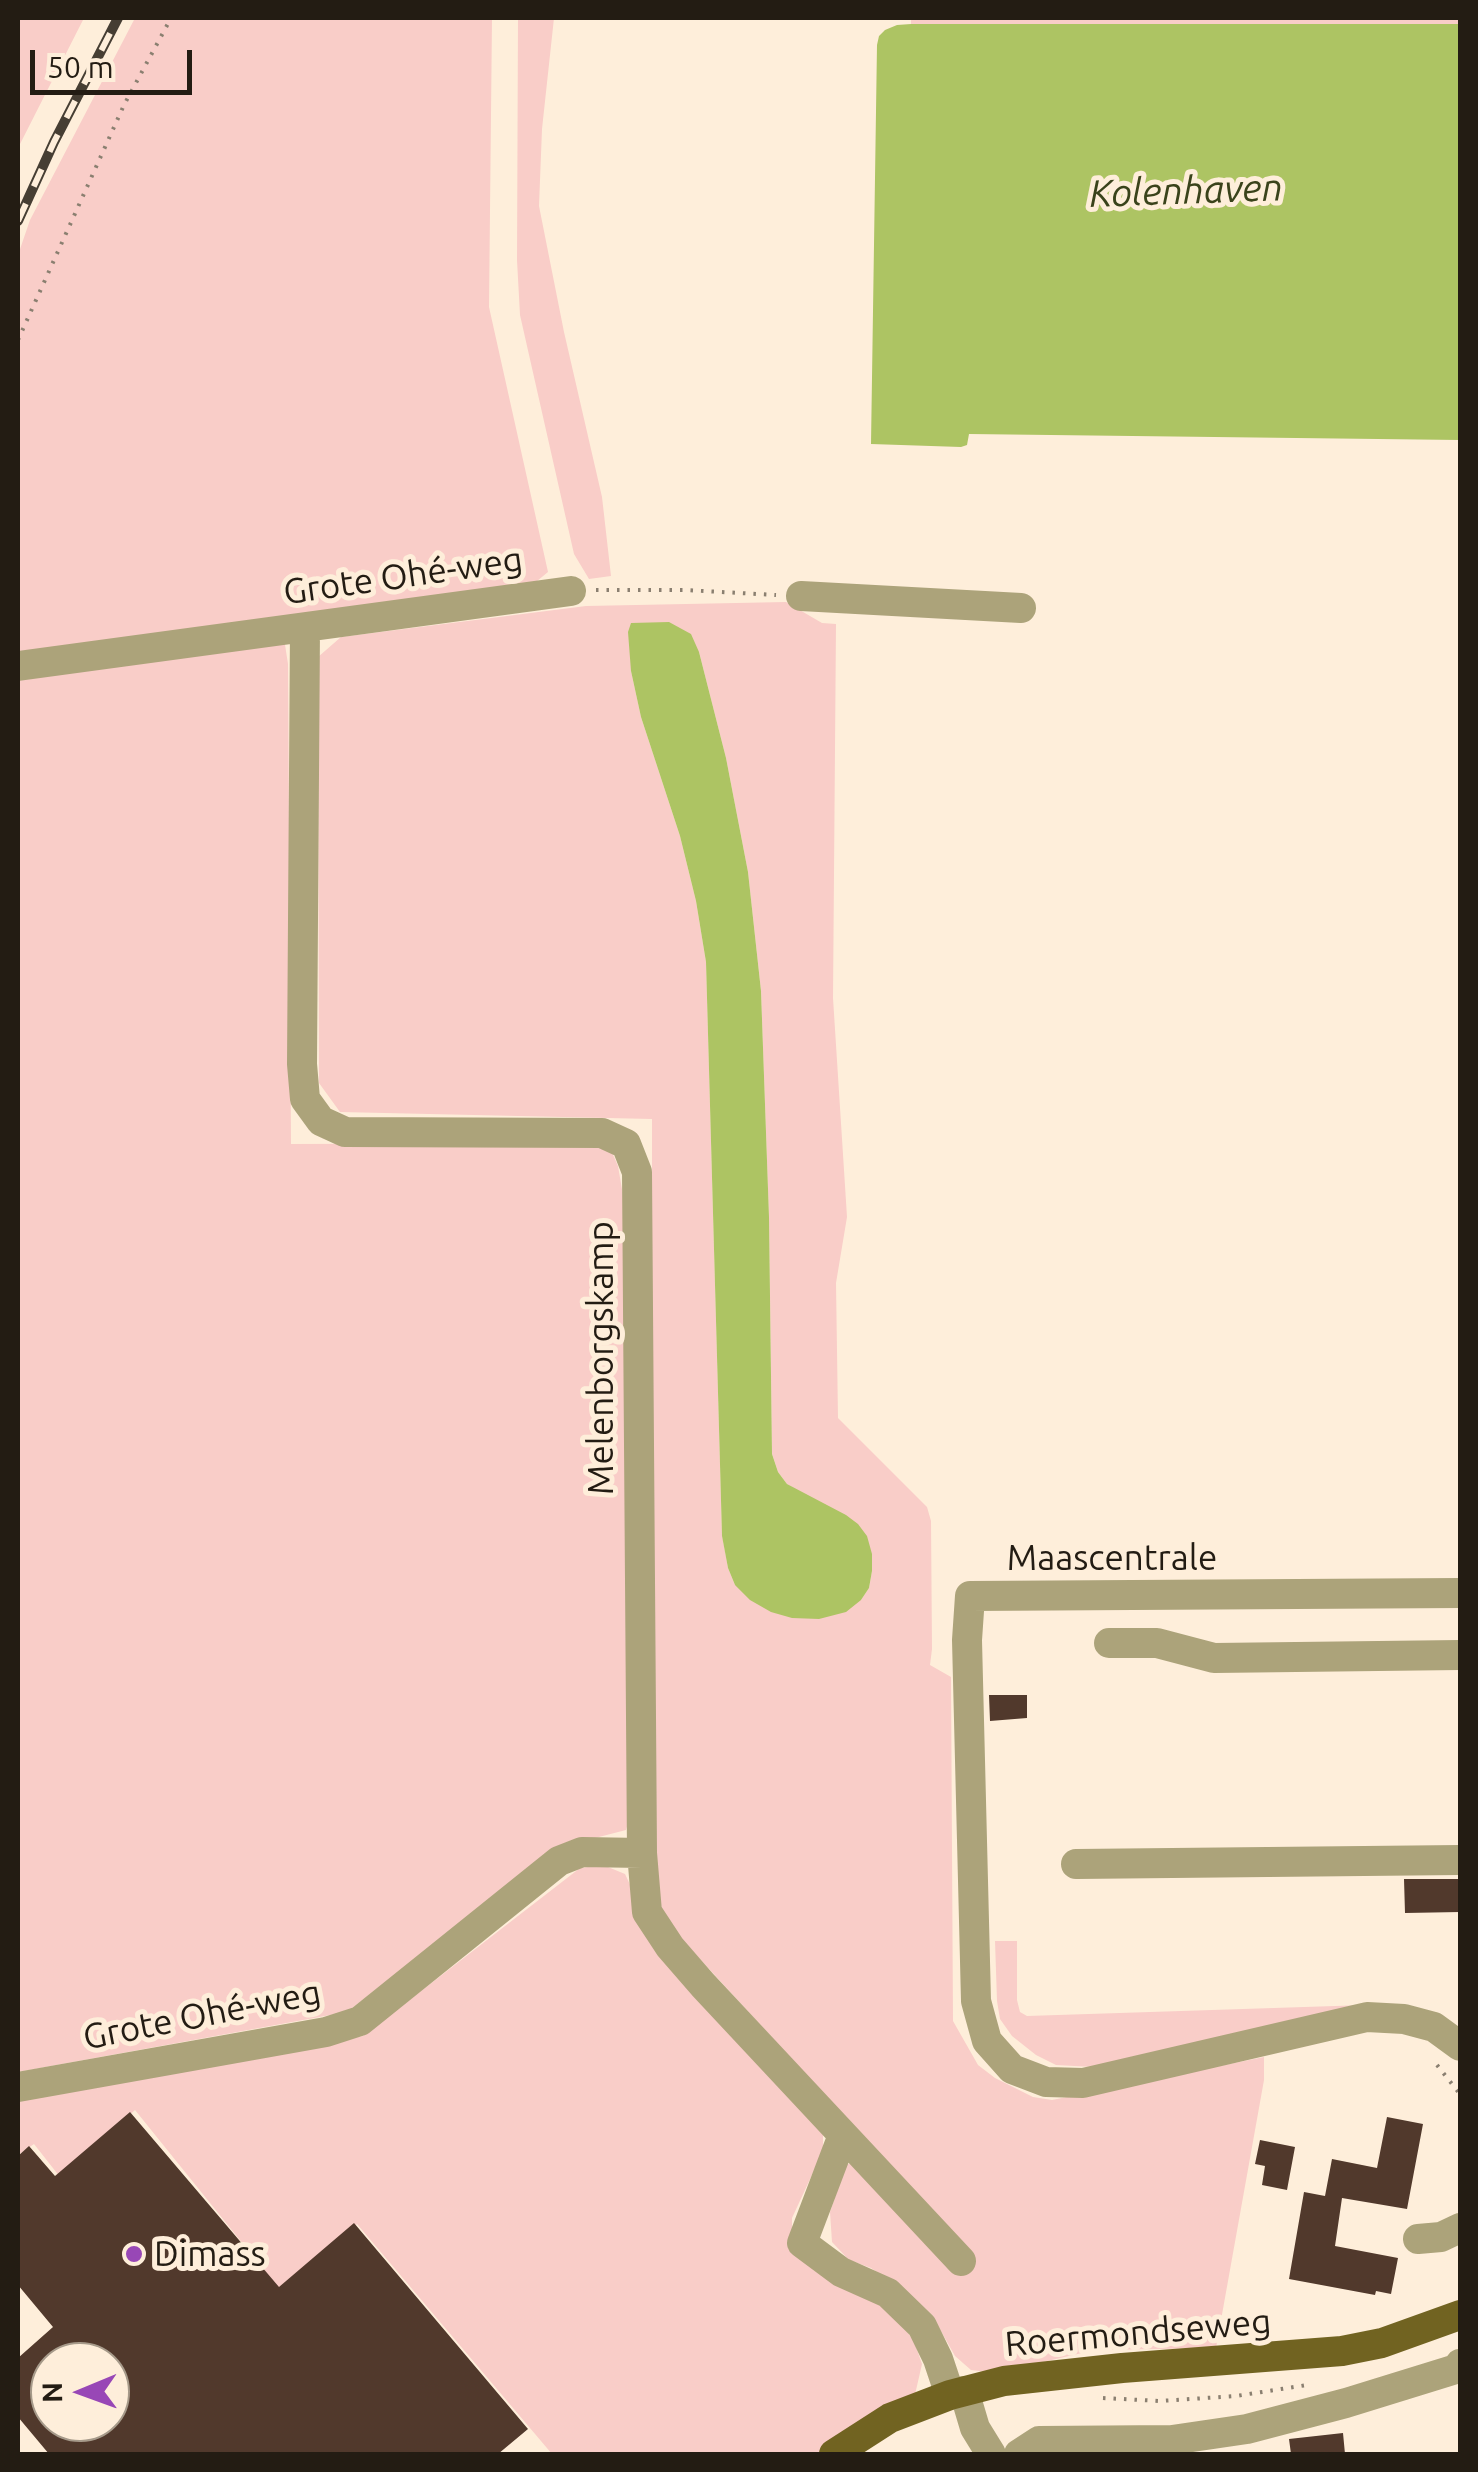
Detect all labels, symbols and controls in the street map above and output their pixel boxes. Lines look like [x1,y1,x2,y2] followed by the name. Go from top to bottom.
[35,30,198,92] scale bar
[47,50,114,84] text: 50 m
[1089,165,1283,217] water label: Kolenhaven
[281,538,525,614] street label: Grote Ohé-weg
[580,1221,622,1495] street label: Melenborgskamp
[1007,1537,1217,1579] street label: Maascentrale
[80,1971,324,2059] street label: Grote Ohé-weg
[154,2233,266,2275] place label: Dimass
[123,2243,145,2265] marker: Dimass
[1003,2300,1273,2366] street label: Roermondseweg
[30,2342,130,2442] north arrow
[36,2382,67,2403] text: N

